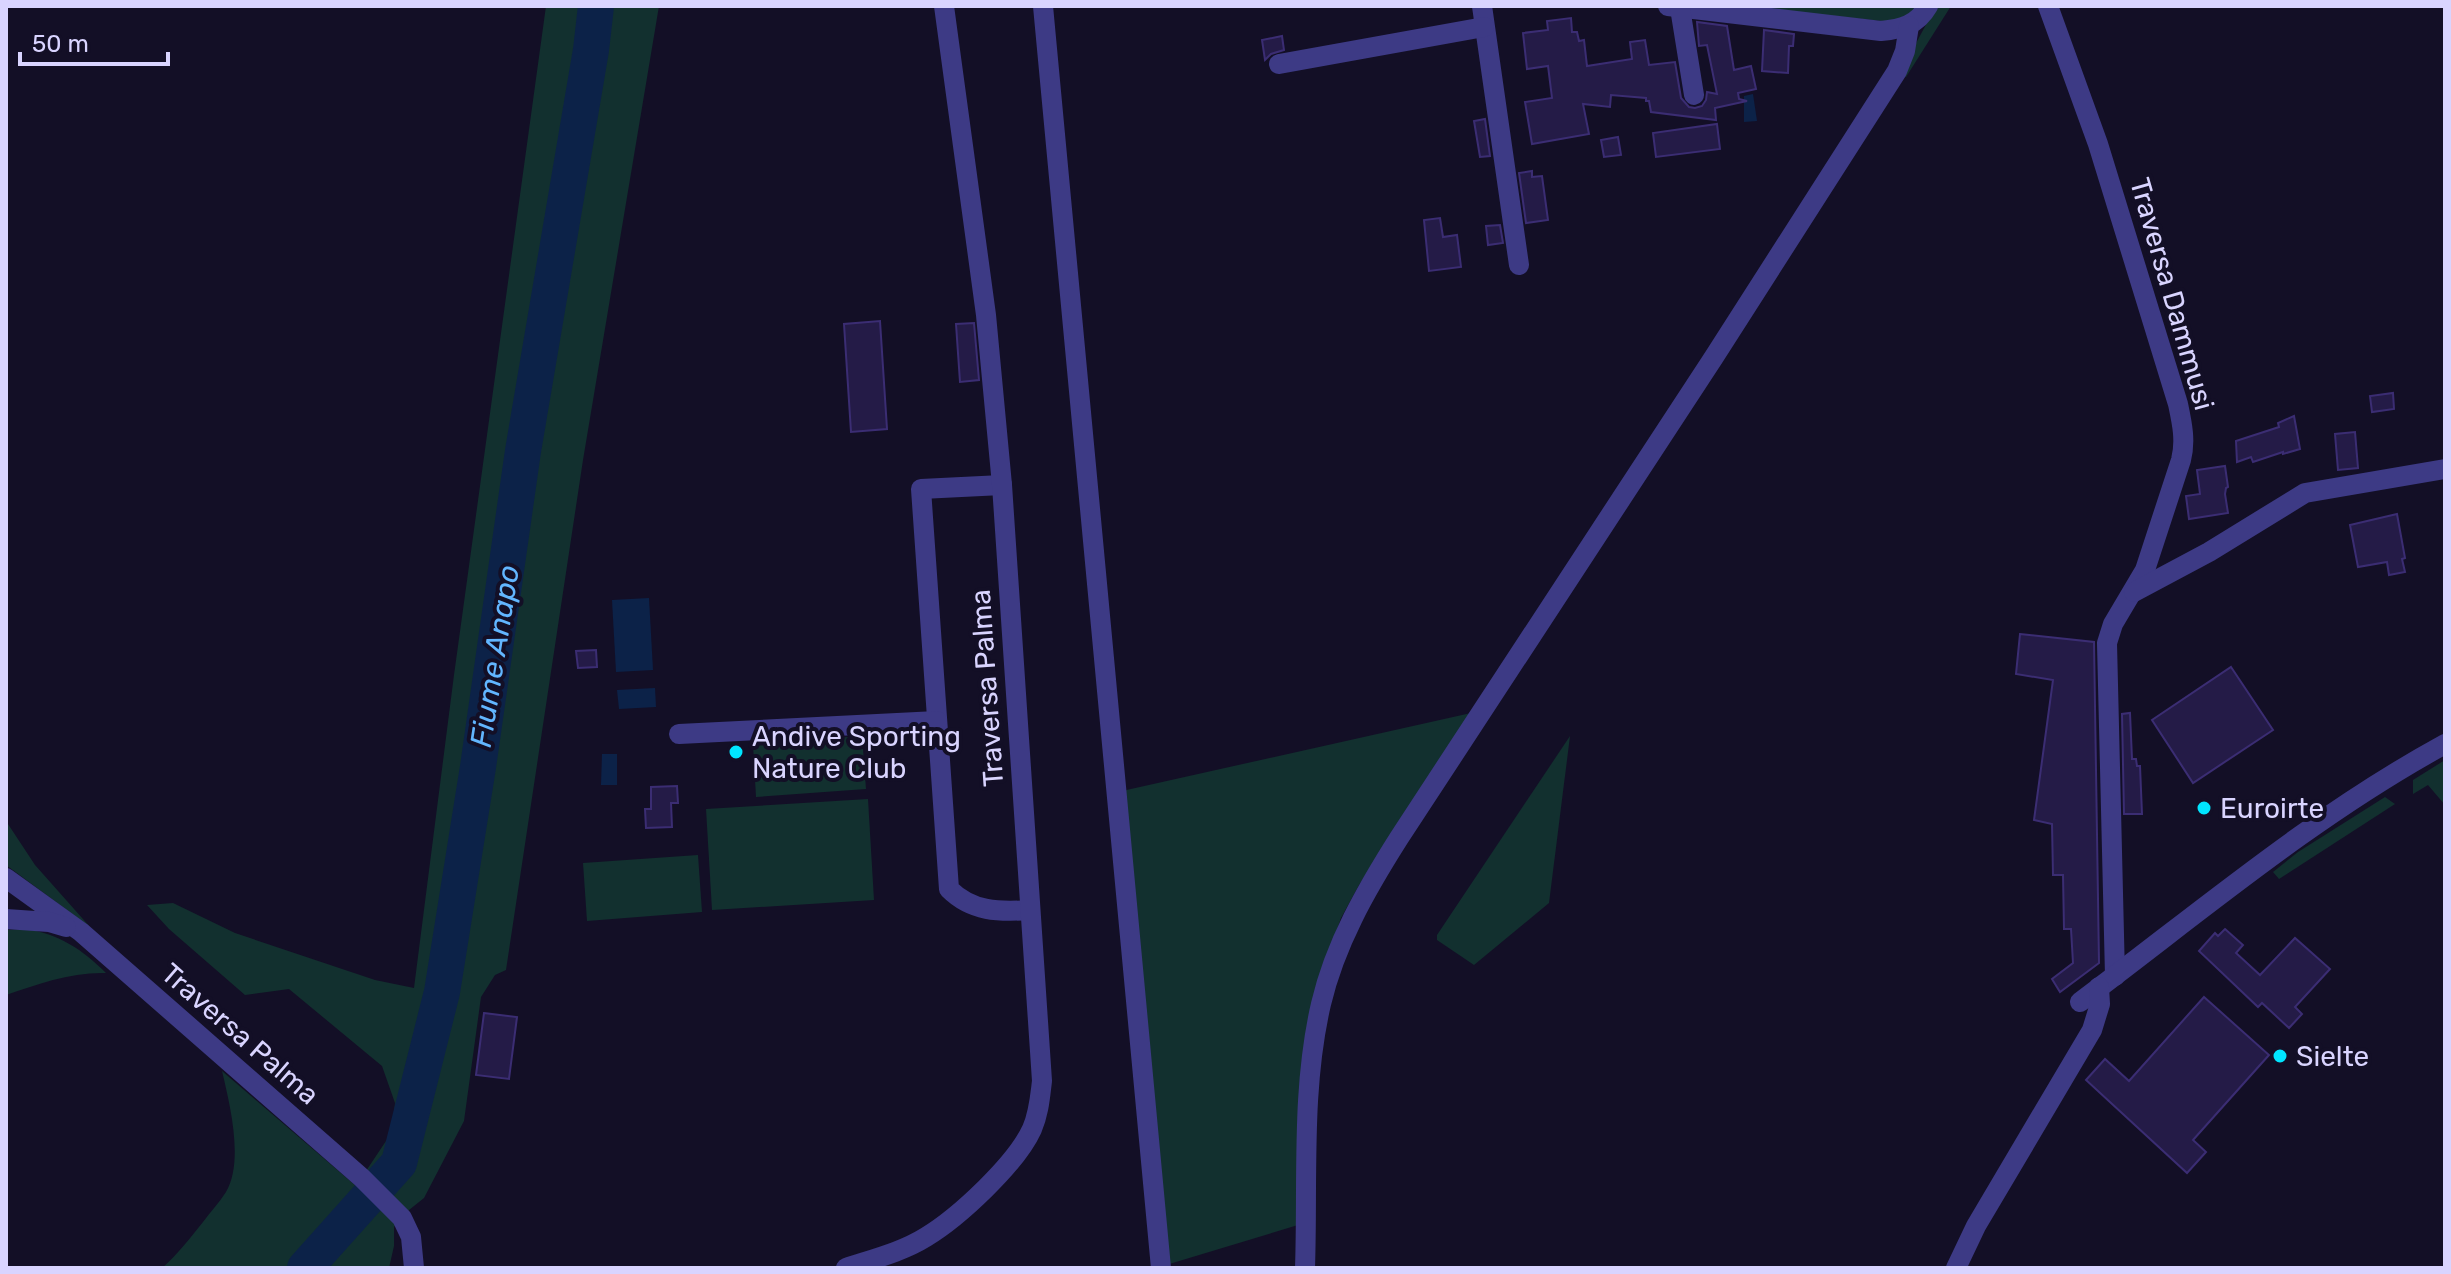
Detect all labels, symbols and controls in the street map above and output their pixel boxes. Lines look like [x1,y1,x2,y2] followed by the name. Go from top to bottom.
[20,16,168,66] scale bar
[32,30,89,58] text: 50 m
[2123,174,2221,414] street label: Traversa Dammusi
[463,562,527,750] water label: Fiume Anapo
[964,588,1010,788] street label: Traversa Palma
[752,720,961,785] place label: Andive Sporting Nature Club
[727,743,745,761] marker: Andive Sporting Nature Club
[2220,792,2324,825] place label: Euroirte
[2195,799,2213,817] marker: Euroirte
[155,957,325,1111] street label: Traversa Palma
[2296,1040,2369,1073] place label: Sielte
[2271,1047,2289,1065] marker: Sielte

